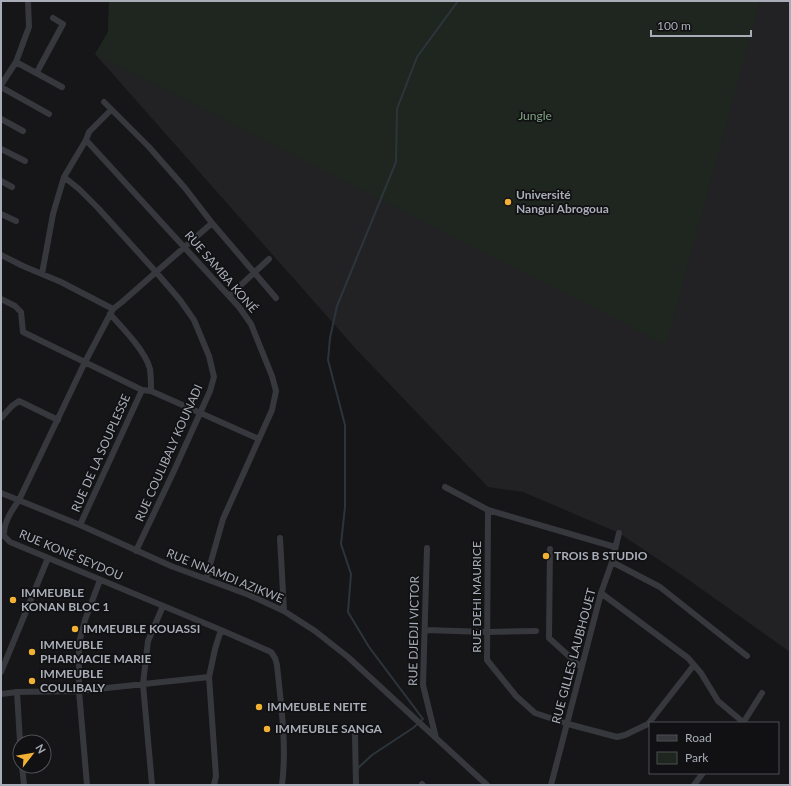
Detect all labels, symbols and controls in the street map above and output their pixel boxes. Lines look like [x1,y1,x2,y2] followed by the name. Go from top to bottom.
[651,12,751,38] scale bar
[657,18,691,33] text: 100 m
[518,108,552,123] park label: Jungle
[516,187,609,216] place label: Université Nangui Abrogoua
[503,197,513,207] marker: Université Nangui Abrogoua
[182,228,261,316] street label: RUE SAMBA KONÉ
[131,382,206,524] street label: RUE COULIBALY KOUNADI
[68,391,133,514] street label: RUE DE LA SOUPLESSE
[17,526,125,583] street label: RUE KONÉ SEYDOU
[469,541,484,653] street label: RUE DEHI MAURICE
[164,545,286,606] street label: RUE NNAMDI AZIKWE
[554,548,648,563] place label: TROIS B STUDIO
[541,551,551,561] marker: TROIS B STUDIO
[405,575,422,686] street label: RUE DJEDJI VICTOR
[21,585,110,614] place label: IMMEUBLE KONAN BLOC 1
[548,587,599,725] street label: RUE GILLES LAUBHOUET
[8,595,18,605] marker: IMMEUBLE KONAN BLOC 1
[83,621,200,636] place label: IMMEUBLE KOUASSI
[70,624,80,634] marker: IMMEUBLE KOUASSI
[40,637,151,666] place label: IMMEUBLE PHARMACIE MARIE
[27,647,37,657] marker: IMMEUBLE PHARMACIE MARIE
[40,666,105,695] place label: IMMEUBLE COULIBALY
[27,676,37,686] marker: IMMEUBLE COULIBALY
[267,699,367,714] place label: IMMEUBLE NEITE
[254,702,264,712] marker: IMMEUBLE NEITE
[275,721,383,736] place label: IMMEUBLE SANGA
[649,722,779,774] legend
[262,724,272,734] marker: IMMEUBLE SANGA
[685,730,712,745] text: Road
[12,734,52,774] north arrow
[33,742,49,756] text: N
[685,750,709,765] text: Park

